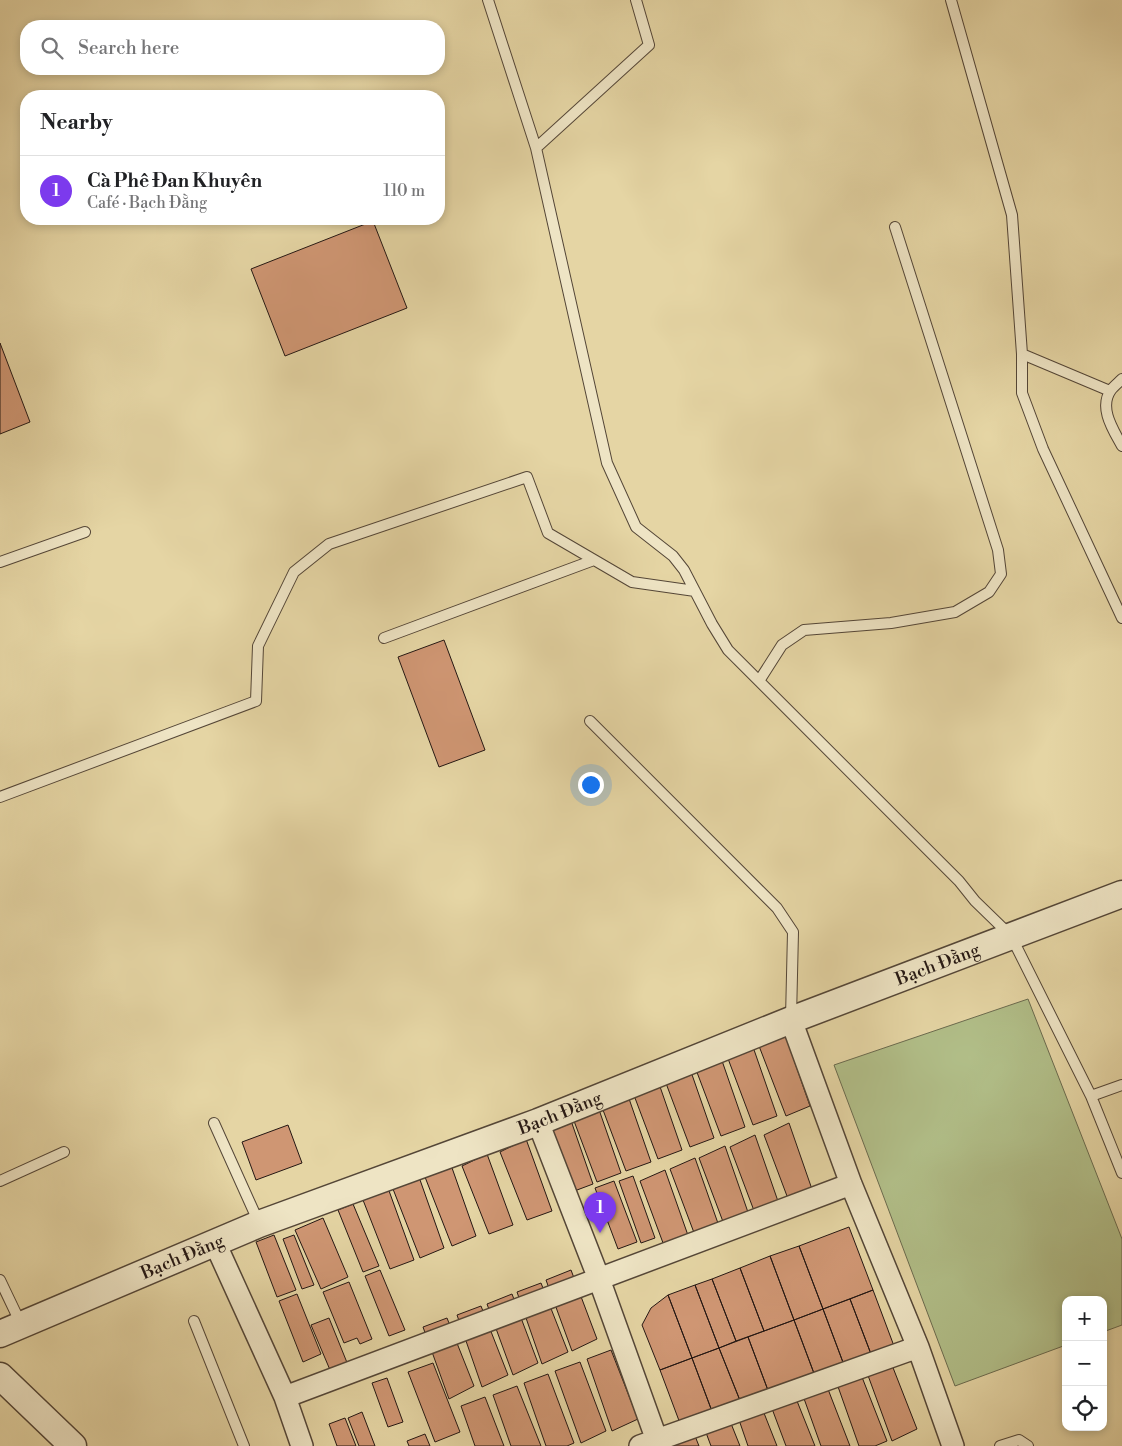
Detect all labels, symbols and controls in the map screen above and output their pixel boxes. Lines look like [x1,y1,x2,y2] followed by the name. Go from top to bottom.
[20,20,445,75] search box
[38,34,66,62] icon: search
[78,36,179,60] text: Search here
[40,110,113,136] text: Nearby
[87,169,262,193] text: Cà Phê Đan Khuyên
[52,181,60,201] text: 1
[383,181,425,201] text: 110 m
[87,193,207,213] text: Café · Bạch Đằng
[578,772,604,798] your location
[891,938,984,992] street label: Bạch Đằng
[514,1086,606,1141] street label: Bạch Đằng
[584,1192,616,1233] pin: 1
[136,1229,228,1285] street label: Bạch Đằng
[1062,1296,1107,1431] map controls
[1062,1296,1107,1341] button: +
[1062,1341,1107,1386] button: −
[1062,1386,1107,1431] button: locate

